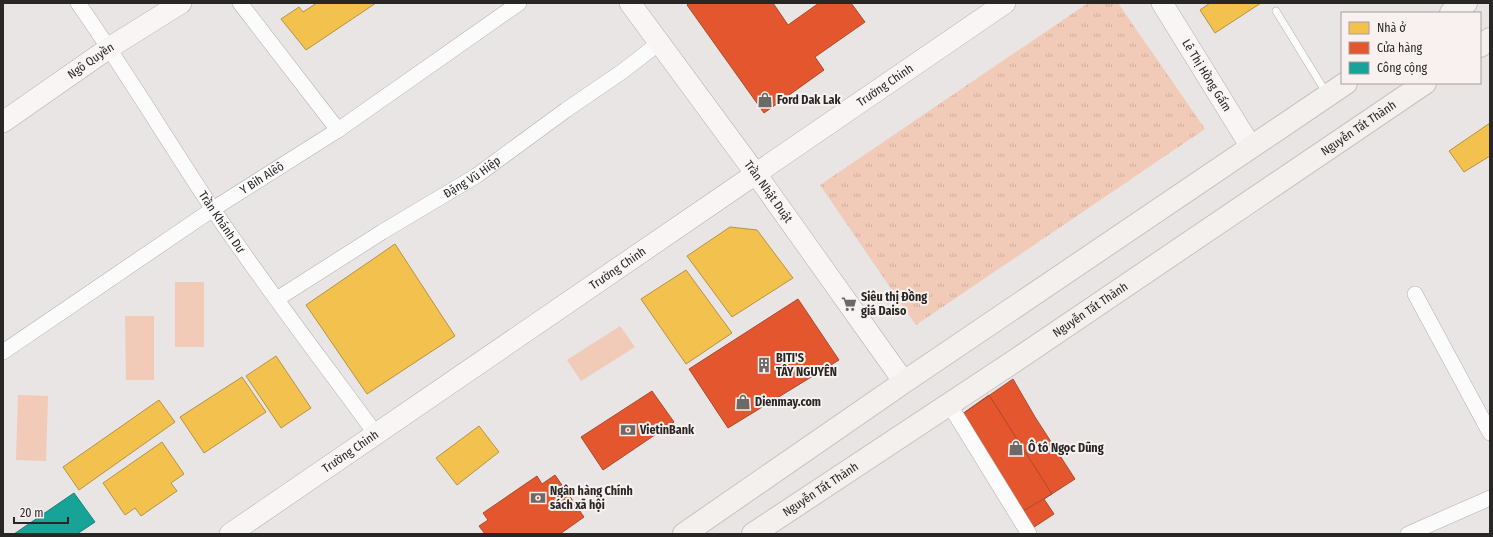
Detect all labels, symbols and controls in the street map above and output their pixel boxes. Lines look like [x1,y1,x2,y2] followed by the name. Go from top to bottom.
[1341,12,1481,84] legend
[1377,21,1406,35] text: Nhà ở
[1179,37,1234,114] street label: Lê Thị Hồng Gấm
[65,40,116,82] street label: Ngô Quyền
[1377,41,1423,55] text: Cửa hàng
[854,61,916,109] street label: Trường Chinh
[1377,61,1427,75] text: Công cộng
[756,91,774,109] shop icon: Ford Dak Lak
[777,93,841,107] place label: Ford Dak Lak
[1318,98,1399,158] street label: Nguyễn Tất Thành
[441,153,503,201] street label: Đặng Vũ Hiệp
[741,158,796,226] street label: Trần Nhật Duật
[237,159,287,197] street label: Y Bih Alêô
[196,188,248,256] street label: Trần Khánh Dư
[587,244,649,293] street label: Trường Chinh
[1050,279,1130,340] street label: Nguyễn Tất Thành
[861,288,927,318] place label: Siêu thị Đồng giá Daiso
[840,295,858,313] supermarket icon: Siêu thị Đồng giá Daiso
[776,351,837,379] place label: BITI'S TÂY NGUYÊN
[755,356,773,374] building icon: BITI'S TÂY NGUYÊN
[734,393,752,411] shop icon: Dienmay.com
[755,395,821,409] place label: Dienmay.com
[619,421,637,439] bank icon: VietinBank
[639,423,695,437] place label: VietinBank
[320,427,381,476] street label: Trường Chinh
[1007,439,1025,457] shop icon: Ô tô Ngọc Dũng
[1028,439,1104,455] place label: Ô tô Ngọc Dũng
[780,459,861,519] street label: Nguyễn Tất Thành
[550,484,633,512] place label: Ngân hàng Chính sách xã hội
[529,489,547,507] bank icon: Ngân hàng Chính sách xã hội
[14,499,68,525] scale bar
[20,506,44,520] text: 20 m

